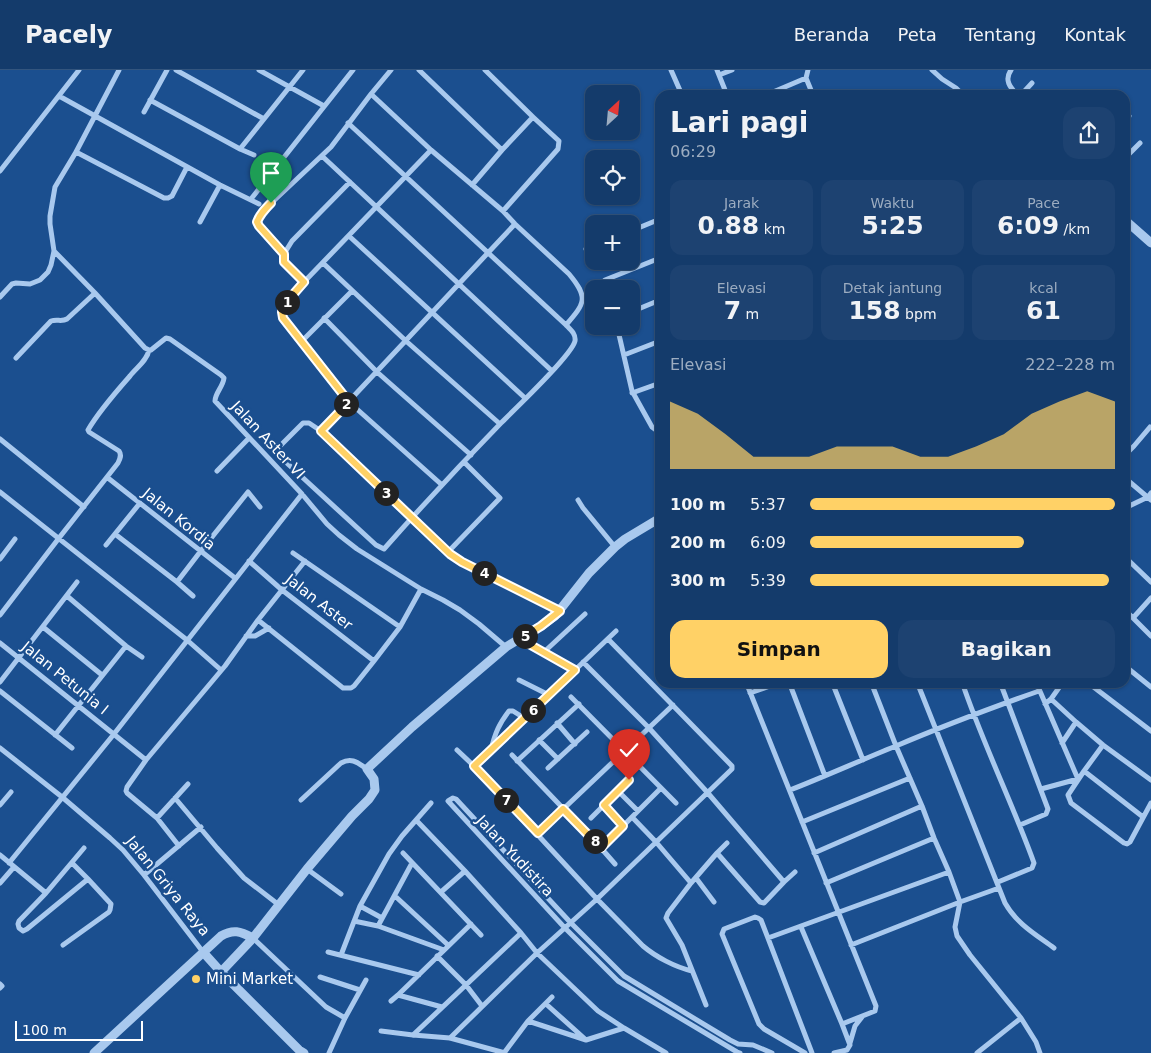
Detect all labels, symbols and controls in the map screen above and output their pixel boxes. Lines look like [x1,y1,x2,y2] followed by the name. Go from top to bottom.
[25,21,113,49] text: Pacely
[794,24,869,45] text: Beranda
[897,24,937,45] text: Peta
[965,24,1036,45] text: Tentang
[1064,24,1126,45] text: Kontak
[585,85,640,140] north arrow
[585,85,640,335] map controls
[670,106,808,139] text: Lari pagi
[1063,107,1115,159] button: share
[670,142,716,161] text: 06:29
[585,150,640,205] button: locate
[250,152,292,203] pin
[257,159,285,187] icon: arrive
[724,195,759,211] text: Jarak
[871,195,915,211] text: Waktu
[1027,195,1060,211] text: Pace
[698,211,759,240] text: 0.88
[861,211,924,240] text: 5:25
[997,211,1059,240] text: 6:09
[585,215,640,270] button: +
[759,221,785,237] text: km
[1059,221,1090,237] text: /km
[585,280,640,335] button: −
[717,280,766,296] text: Elevasi
[843,280,942,296] text: Detak jantung
[1029,280,1058,296] text: kcal
[274,290,300,314] pin: 1
[283,294,292,310] text: 1
[724,296,741,325] text: 7
[848,296,901,325] text: 158
[1026,296,1061,325] text: 61
[741,306,759,322] text: m
[901,306,937,322] text: bpm
[670,355,726,374] text: Elevasi
[1025,355,1115,374] text: 222–228 m
[334,392,358,416] pin: 2
[342,396,351,412] text: 2
[227,397,309,483] street label: Jalan Aster VI
[374,480,398,506] pin: 3
[138,484,219,554] street label: Jalan Kordia
[382,485,391,501] text: 3
[670,495,726,514] text: 100 m
[750,495,786,514] text: 5:37
[670,533,726,552] text: 200 m
[750,533,786,552] text: 6:09
[472,560,496,586] pin: 4
[480,565,489,581] text: 4
[281,569,357,634] street label: Jalan Aster
[670,571,726,590] text: 300 m
[750,571,786,590] text: 5:39
[670,620,888,678] button: Simpan
[898,620,1115,678] button: Bagikan
[512,624,538,648] pin: 5
[521,628,530,644] text: 5
[17,637,112,718] street label: Jalan Petunia I
[520,698,546,722] pin: 6
[529,702,538,718] text: 6
[608,729,650,780] pin
[615,736,643,764] icon: check
[494,788,518,812] pin: 7
[502,792,511,808] text: 7
[472,811,557,901] street label: Jalan Yudistira
[582,828,608,854] pin: 8
[122,832,214,940] street label: Jalan Griya Raya
[591,833,600,849] text: 8
[206,970,293,988] place label: Mini Market
[190,973,202,985] marker: Mini Market
[15,1018,142,1041] scale bar
[22,1022,67,1038] text: 100 m

